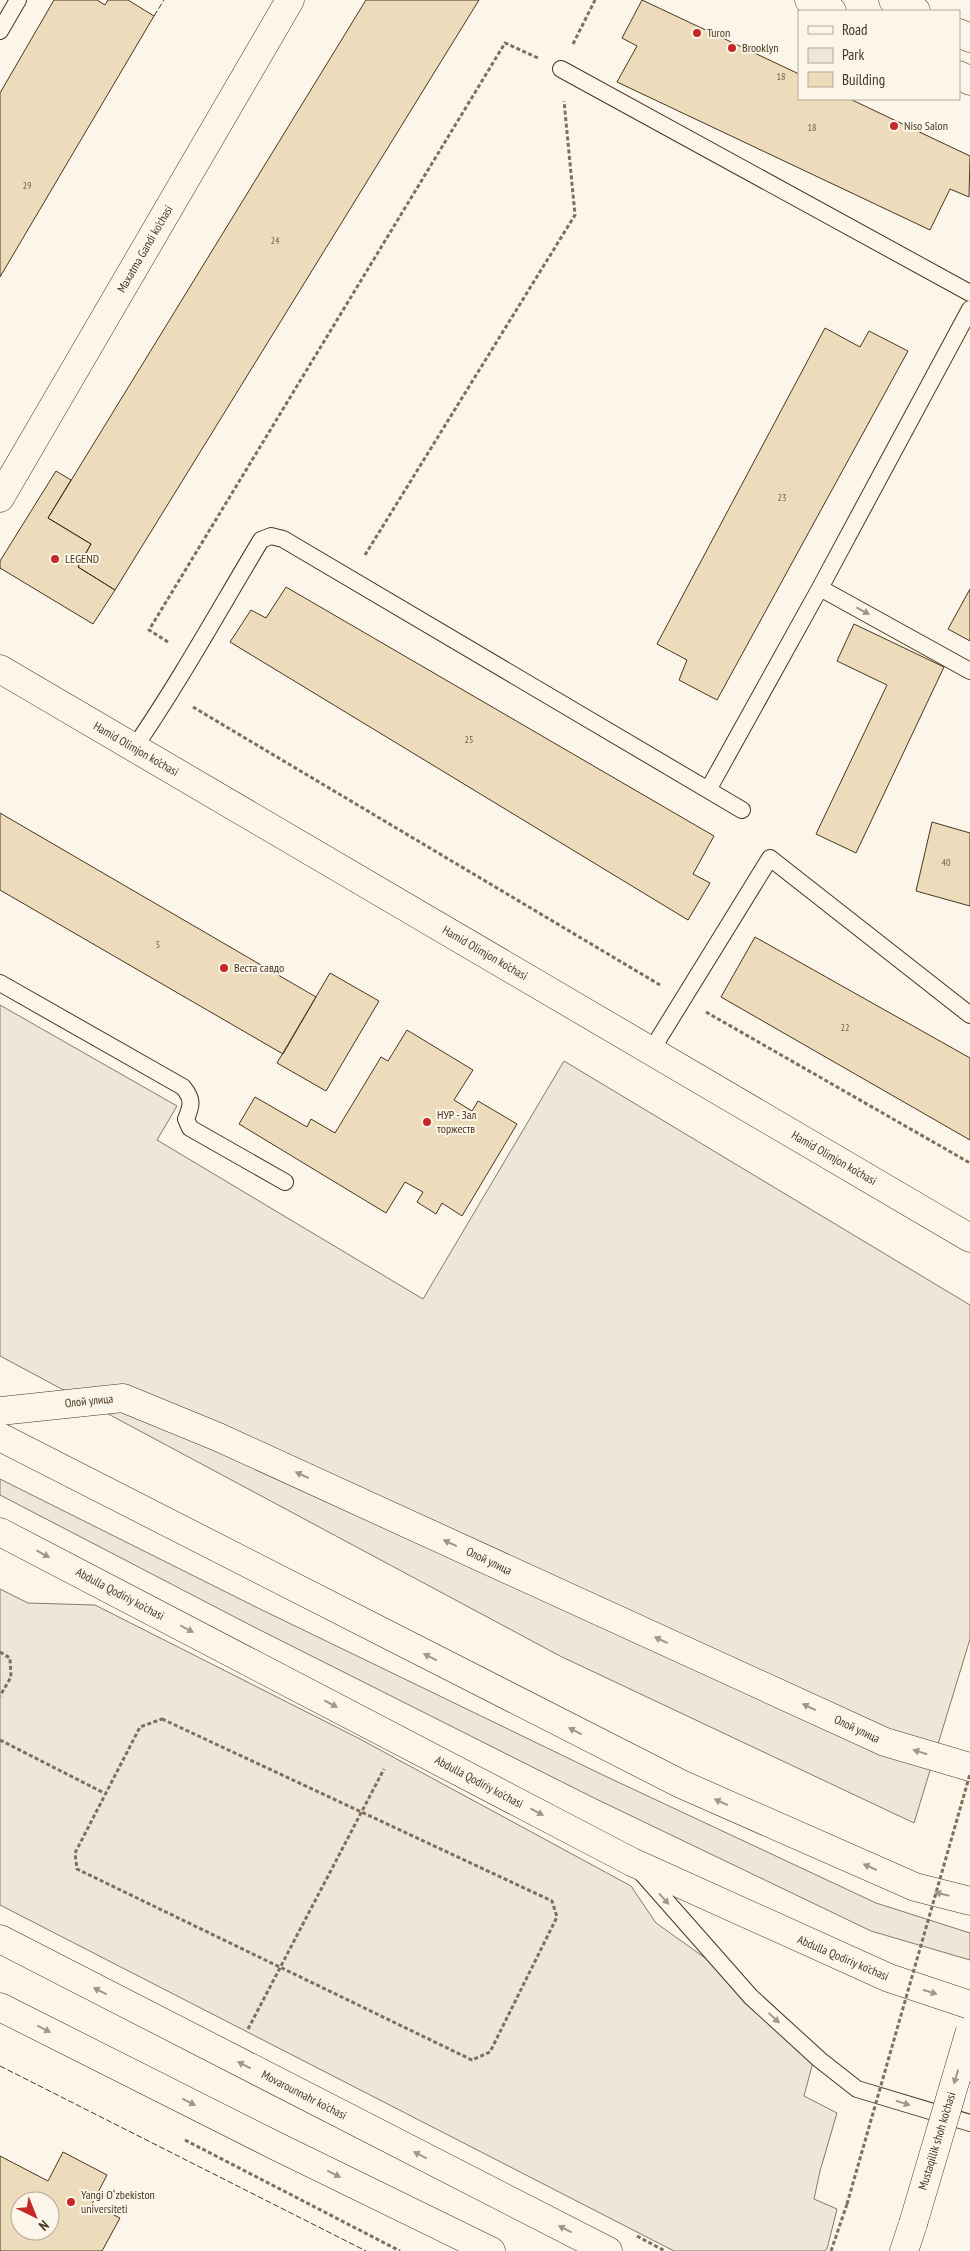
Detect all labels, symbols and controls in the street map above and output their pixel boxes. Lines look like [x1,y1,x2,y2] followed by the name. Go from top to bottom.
[798,10,960,100] legend
[842,20,868,39] text: Road
[707,25,730,40] place label: Turon
[691,27,703,39] marker: Turon
[742,40,779,55] place label: Brooklyn
[726,42,738,54] marker: Brooklyn
[842,45,864,64] text: Park
[777,70,786,83] house number: 18
[842,70,885,89] text: Building
[904,118,948,133] place label: Niso Salon
[888,120,900,132] marker: Niso Salon
[808,121,817,134] house number: 18
[23,179,32,192] house number: 29
[113,202,176,295] street label: Maxatma Gandi ko'chasi
[271,234,280,247] house number: 24
[778,491,787,504] house number: 23
[65,551,99,566] place label: LEGEND
[49,553,61,565] marker: LEGEND
[857,606,870,615] one-way arrow
[91,718,182,779] street label: Hamid Olimjon ko’chasi
[465,733,474,746] house number: 25
[942,856,951,869] house number: 40
[440,922,531,983] street label: Hamid Olimjon ko’chasi
[156,938,160,951] house number: 5
[234,960,284,975] place label: Веста савдо
[218,962,230,974] marker: Веста савдо
[841,1021,850,1034] house number: 22
[437,1107,477,1136] place label: НУР - Зал торжеств
[421,1116,433,1128] marker: НУР - Зал торжеств
[789,1127,880,1188] street label: Hamid Olimjon ko’chasi
[64,1390,114,1411] street label: Олой улица
[295,1471,309,1479] one-way arrow
[443,1538,457,1546] one-way arrow
[464,1543,515,1578] street label: Олой улица
[36,1550,50,1558] one-way arrow
[74,1564,167,1623] street label: Abdulla Qodiriy ko'chasi
[180,1625,195,1633] one-way arrow
[654,1635,668,1643] one-way arrow
[423,1653,437,1661] one-way arrow
[324,1700,339,1708] one-way arrow
[802,1703,816,1711] one-way arrow
[832,1711,883,1746] street label: Олой улица
[568,1726,582,1734] one-way arrow
[912,1748,927,1756] one-way arrow
[433,1752,526,1811] street label: Abdulla Qodiriy ko'chasi
[714,1797,728,1805] one-way arrow
[530,1808,545,1816] one-way arrow
[863,1862,877,1870] one-way arrow
[935,1889,950,1897] one-way arrow
[659,1892,670,1905] one-way arrow
[795,1932,891,1984] street label: Abdulla Qodiriy ko'chasi
[93,1987,107,1995] one-way arrow
[922,1989,937,1996] one-way arrow
[768,2012,780,2024] one-way arrow
[36,2025,51,2033] one-way arrow
[237,2061,252,2069] one-way arrow
[259,2067,349,2123] street label: Movarounnahr ko'chasi
[952,2070,960,2085] one-way arrow
[914,2090,959,2192] street label: Mustaqillik shoh ko'chasi
[181,2098,196,2106] one-way arrow
[896,2099,911,2107] one-way arrow
[413,2151,427,2159] one-way arrow
[327,2171,341,2179] one-way arrow
[81,2187,155,2216] place label: Yangi Oʻzbekiston universiteti
[10,2191,60,2241] north arrow
[65,2196,77,2208] marker: Yangi Oʻzbekiston universiteti
[35,2216,53,2235] text: N
[558,2225,572,2233] one-way arrow

